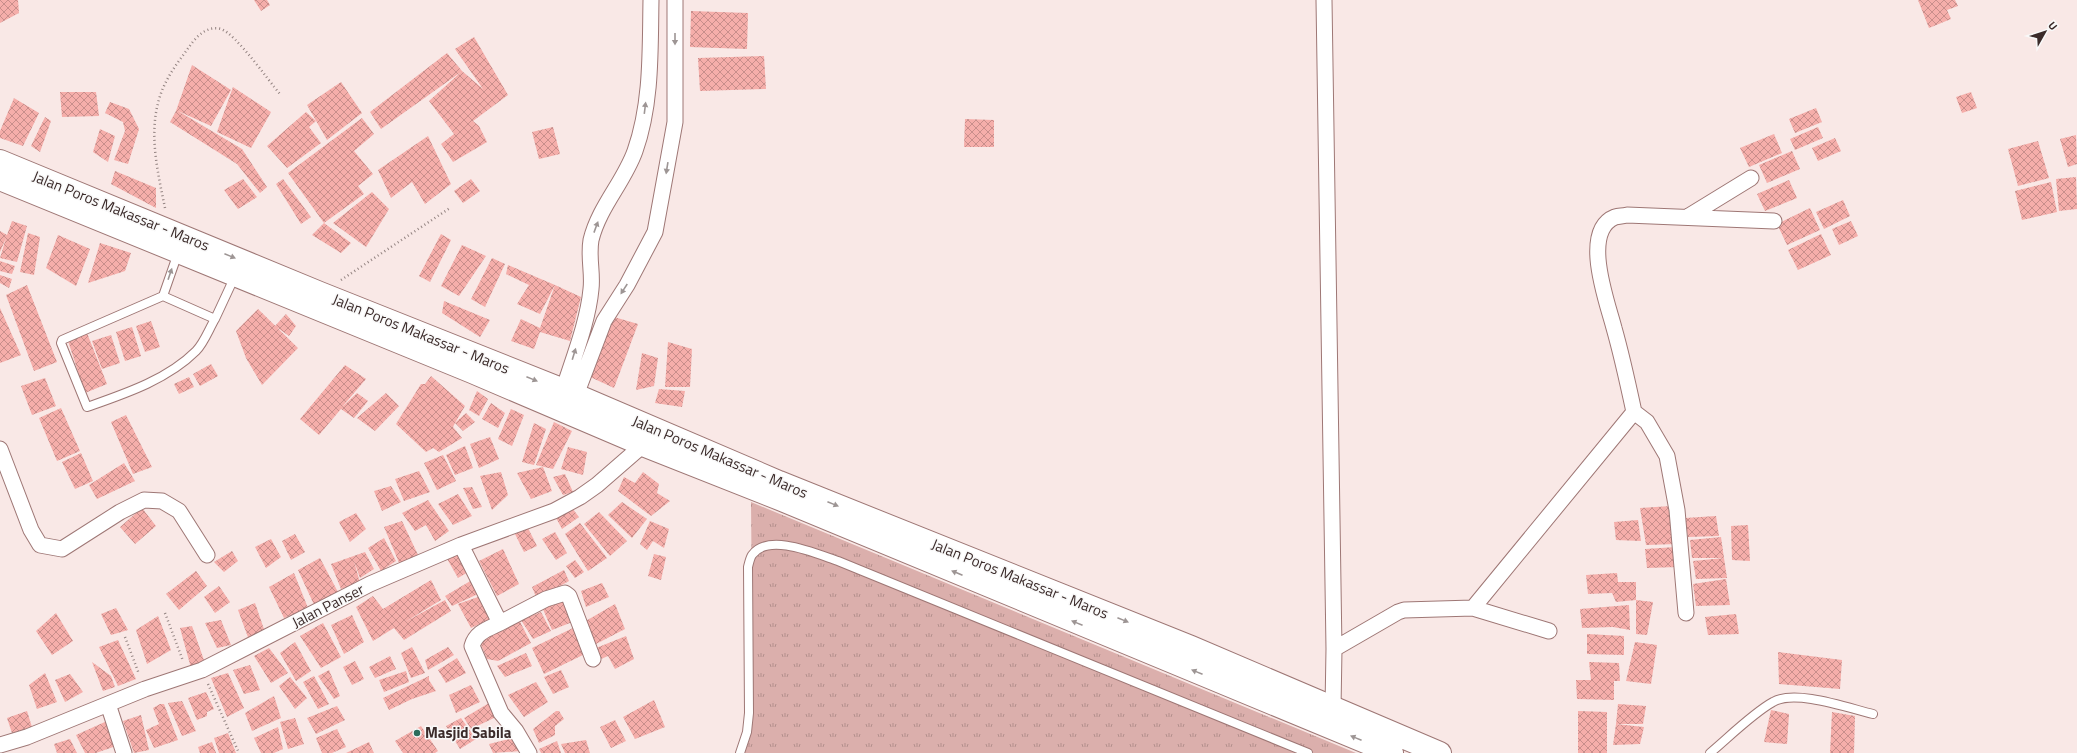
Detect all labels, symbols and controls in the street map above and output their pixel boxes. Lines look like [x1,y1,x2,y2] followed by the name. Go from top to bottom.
[2025,12,2065,52] north arrow
[2044,18,2061,34] text: U
[672,33,678,46] one-way arrow
[642,102,648,114] one-way arrow
[664,162,670,174] one-way arrow
[29,165,213,257] street label: Jalan Poros Makassar - Maros
[593,221,599,233] one-way arrow
[225,254,237,260] one-way arrow
[168,268,174,280] one-way arrow
[620,284,628,295] one-way arrow
[329,288,513,380] street label: Jalan Poros Makassar - Maros
[571,348,577,360] one-way arrow
[527,376,539,382] one-way arrow
[629,409,812,504] street label: Jalan Poros Makassar - Maros
[828,501,839,507] one-way arrow
[928,533,1112,625] street label: Jalan Poros Makassar - Maros
[951,570,962,576] one-way arrow
[288,578,368,634] street label: Jalan Panser
[1117,617,1128,623] one-way arrow
[1071,620,1082,626] one-way arrow
[1190,669,1202,675] one-way arrow
[425,721,512,744] place label: Masjid Sabila
[412,728,422,738] marker: Masjid Sabila
[1350,735,1361,741] one-way arrow

